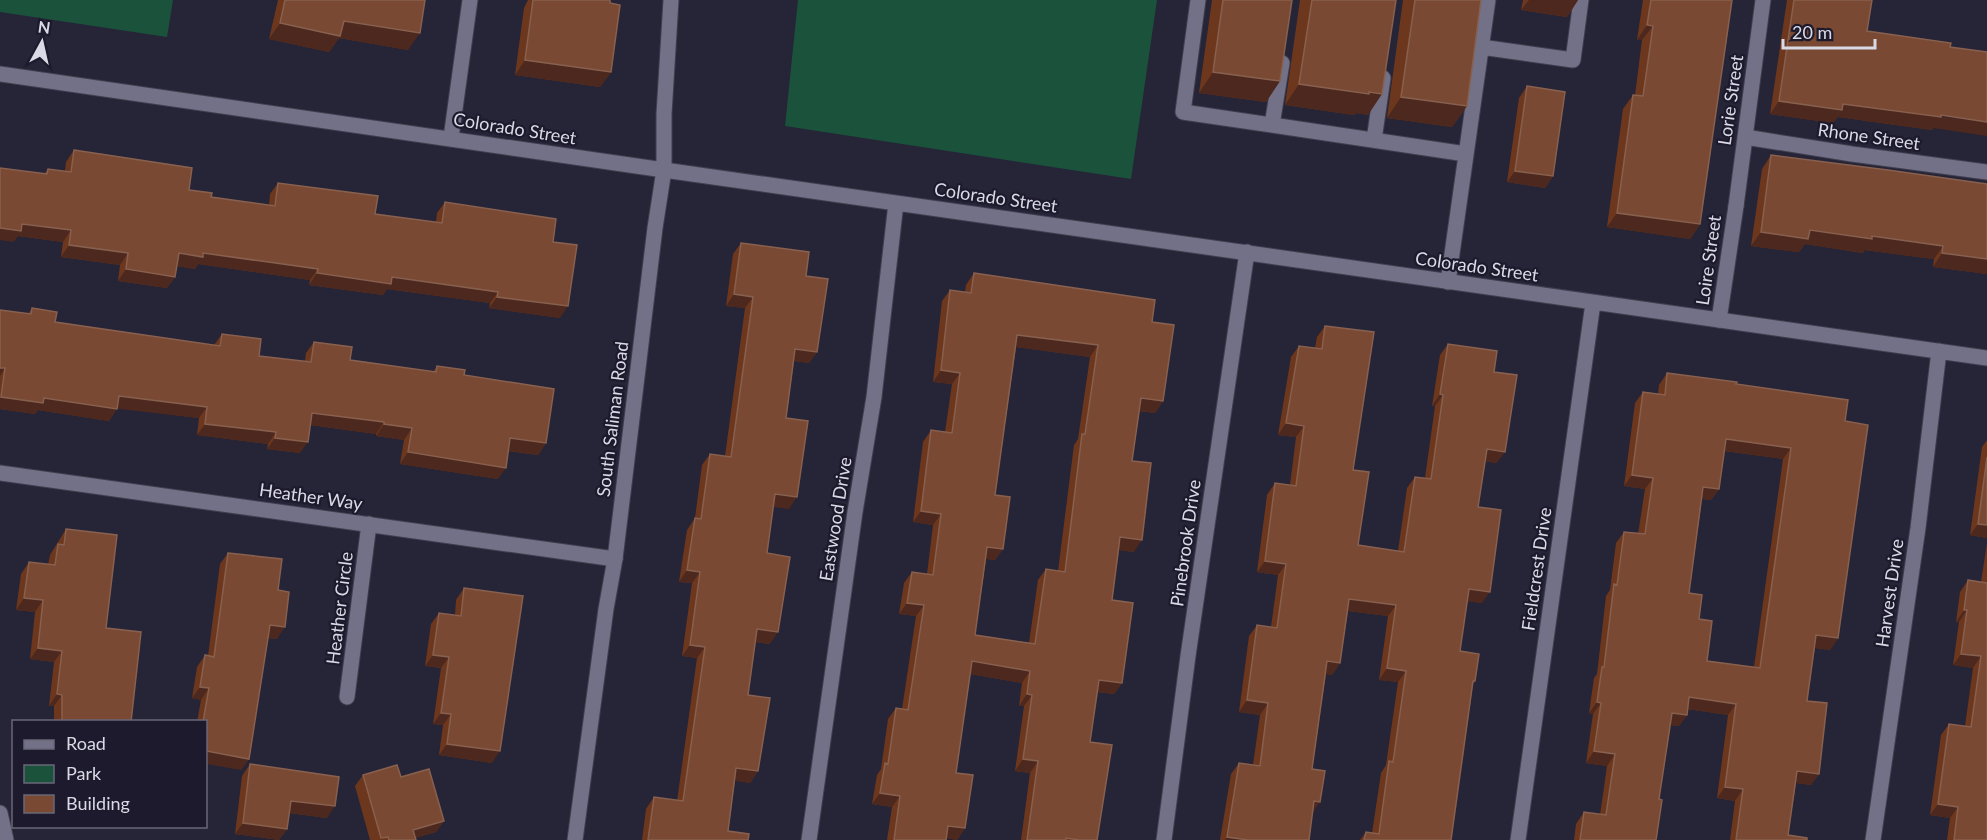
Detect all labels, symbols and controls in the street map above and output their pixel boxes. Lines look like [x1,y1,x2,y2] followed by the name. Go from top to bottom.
[12,12,72,72] north arrow
[1783,12,1874,50] scale bar
[37,16,52,37] text: N
[1792,21,1832,43] text: 20 m
[1713,53,1747,147] street label: Lorie Street
[452,107,579,149] street label: Colorado Street
[1816,118,1922,154] street label: Rhone Street
[933,177,1060,217] street label: Colorado Street
[1691,213,1725,306] street label: Loire Street
[1414,246,1541,286] street label: Colorado Street
[592,340,632,498] street label: South Saliman Road
[814,455,856,583] street label: Eastwood Drive
[258,478,365,514] street label: Heather Way
[1165,478,1205,608] street label: Pinebrook Drive
[1516,506,1556,632] street label: Fieldcrest Drive
[1871,537,1907,649] street label: Harvest Drive
[321,550,357,666] street label: Heather Circle
[12,720,207,828] legend
[66,732,106,754] text: Road
[66,762,102,784] text: Park
[66,792,130,814] text: Building

